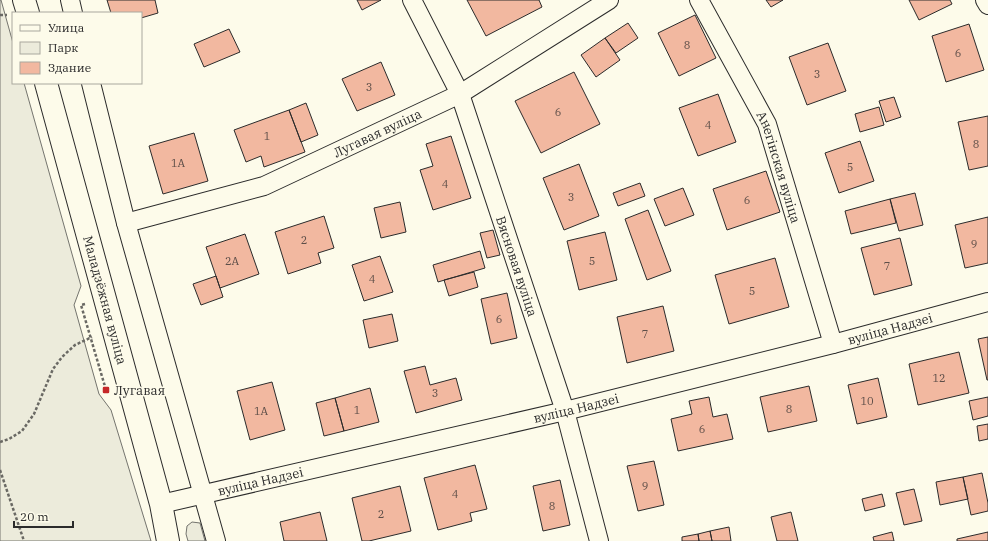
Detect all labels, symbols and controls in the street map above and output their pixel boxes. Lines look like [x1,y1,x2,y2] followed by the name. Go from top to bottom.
[12,12,142,84] legend
[48,20,85,35] text: Улица
[684,38,690,52] house number: 8
[48,40,78,55] text: Парк
[955,46,961,60] house number: 6
[48,60,91,75] text: Здание
[814,67,820,81] house number: 3
[366,80,372,94] house number: 3
[330,105,424,161] street label: Лугавая вуліца
[555,105,561,119] house number: 6
[753,108,805,225] street label: Анегінская вуліца
[705,118,712,132] house number: 4
[264,129,270,143] house number: 1
[973,137,979,151] house number: 8
[171,156,186,170] house number: 1А
[847,160,853,174] house number: 5
[442,177,449,191] house number: 4
[568,190,574,204] house number: 3
[744,193,750,207] house number: 6
[492,214,542,319] street label: Вясновая вуліца
[301,233,307,247] house number: 2
[80,234,131,366] street label: Маладзёжная вуліца
[971,237,977,251] house number: 9
[225,254,240,268] house number: 2А
[589,254,595,268] house number: 5
[884,259,890,273] house number: 7
[369,272,376,286] house number: 4
[749,284,755,298] house number: 5
[846,309,934,348] street label: вуліца Надзеі
[496,312,502,326] house number: 6
[642,327,648,341] house number: 7
[932,371,946,385] house number: 12
[114,382,165,399] place label: Лугавая
[101,385,111,395] marker: Лугавая
[432,386,438,400] house number: 3
[532,389,620,427] street label: вуліца Надзеі
[860,394,874,408] house number: 10
[786,402,792,416] house number: 8
[354,403,360,417] house number: 1
[254,404,269,418] house number: 1А
[699,422,705,436] house number: 6
[216,463,305,499] street label: вуліца Надзеі
[642,479,648,493] house number: 9
[452,487,459,501] house number: 4
[549,499,555,513] house number: 8
[14,503,73,529] scale bar
[378,507,384,521] house number: 2
[20,509,49,524] text: 20 m

